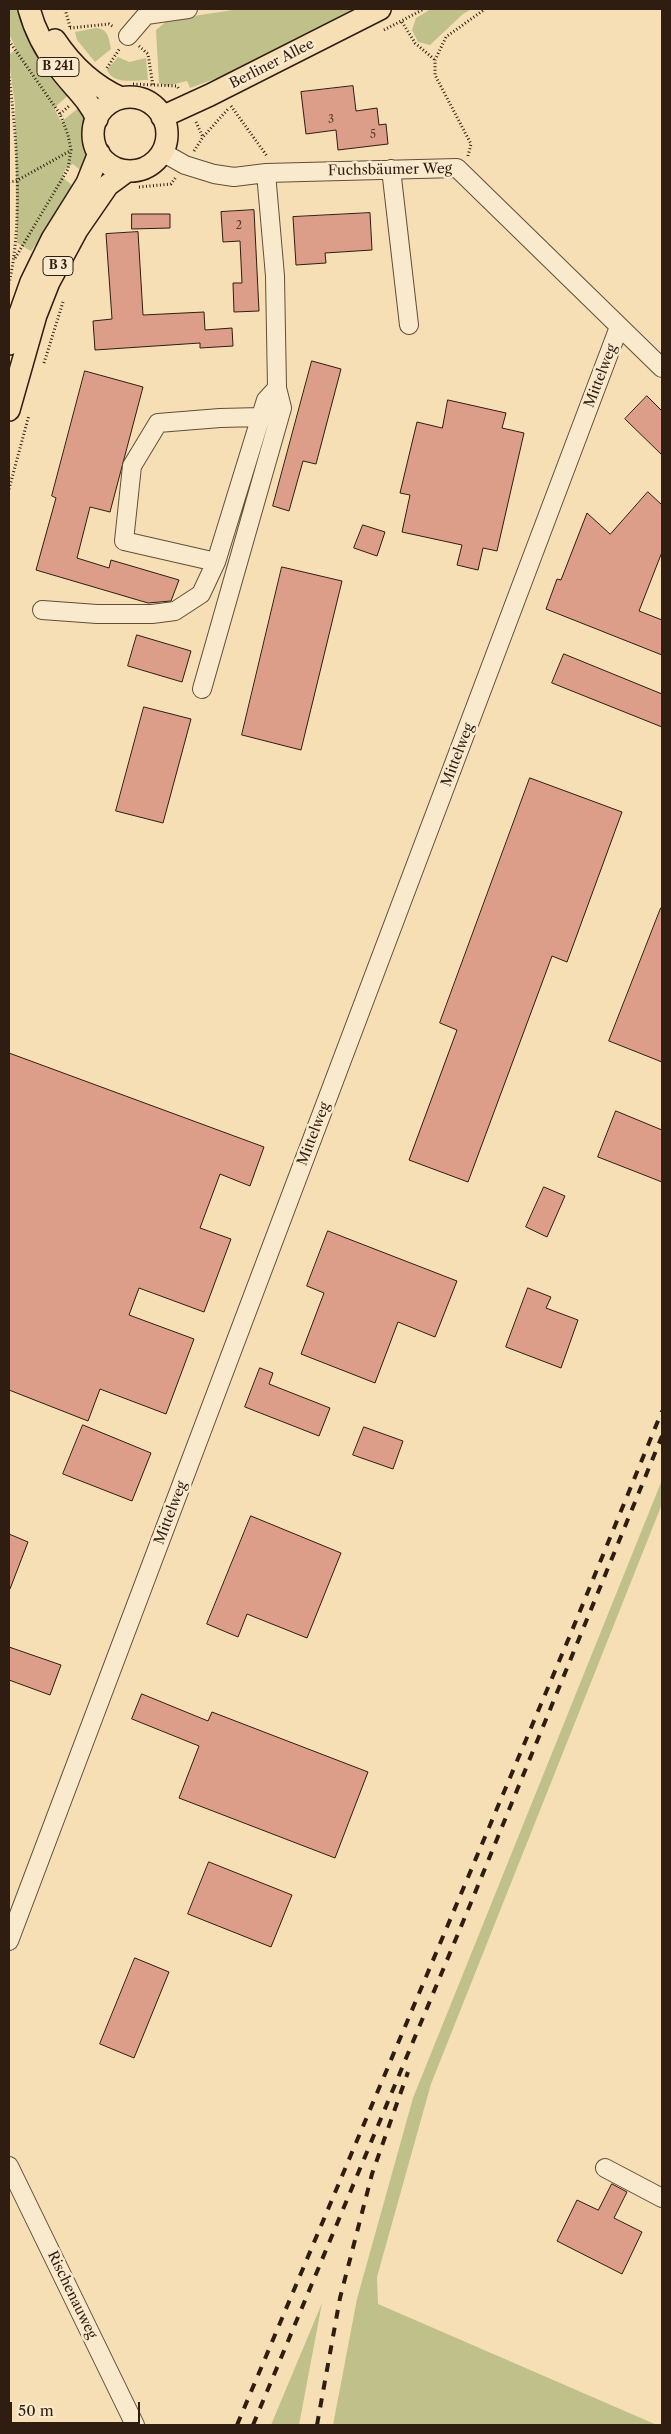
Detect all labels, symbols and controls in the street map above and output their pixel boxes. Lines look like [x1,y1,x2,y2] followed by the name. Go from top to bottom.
[227,36,317,92] street label: Berliner Allee
[37,58,79,76] road number: B 241
[328,113,334,127] house number: 3
[370,128,376,142] house number: 5
[328,161,452,179] street label: Fuchsbäumer Weg
[236,219,242,233] house number: 2
[43,256,73,276] road number: B 3
[581,342,621,410] street label: Mittelweg
[438,721,478,789] street label: Mittelweg
[294,1100,334,1168] street label: Mittelweg
[151,1479,191,1547] street label: Mittelweg
[43,2248,101,2342] street label: Rischenauweg
[12,2392,142,2424] scale bar
[18,2401,54,2420] text: 50 m

